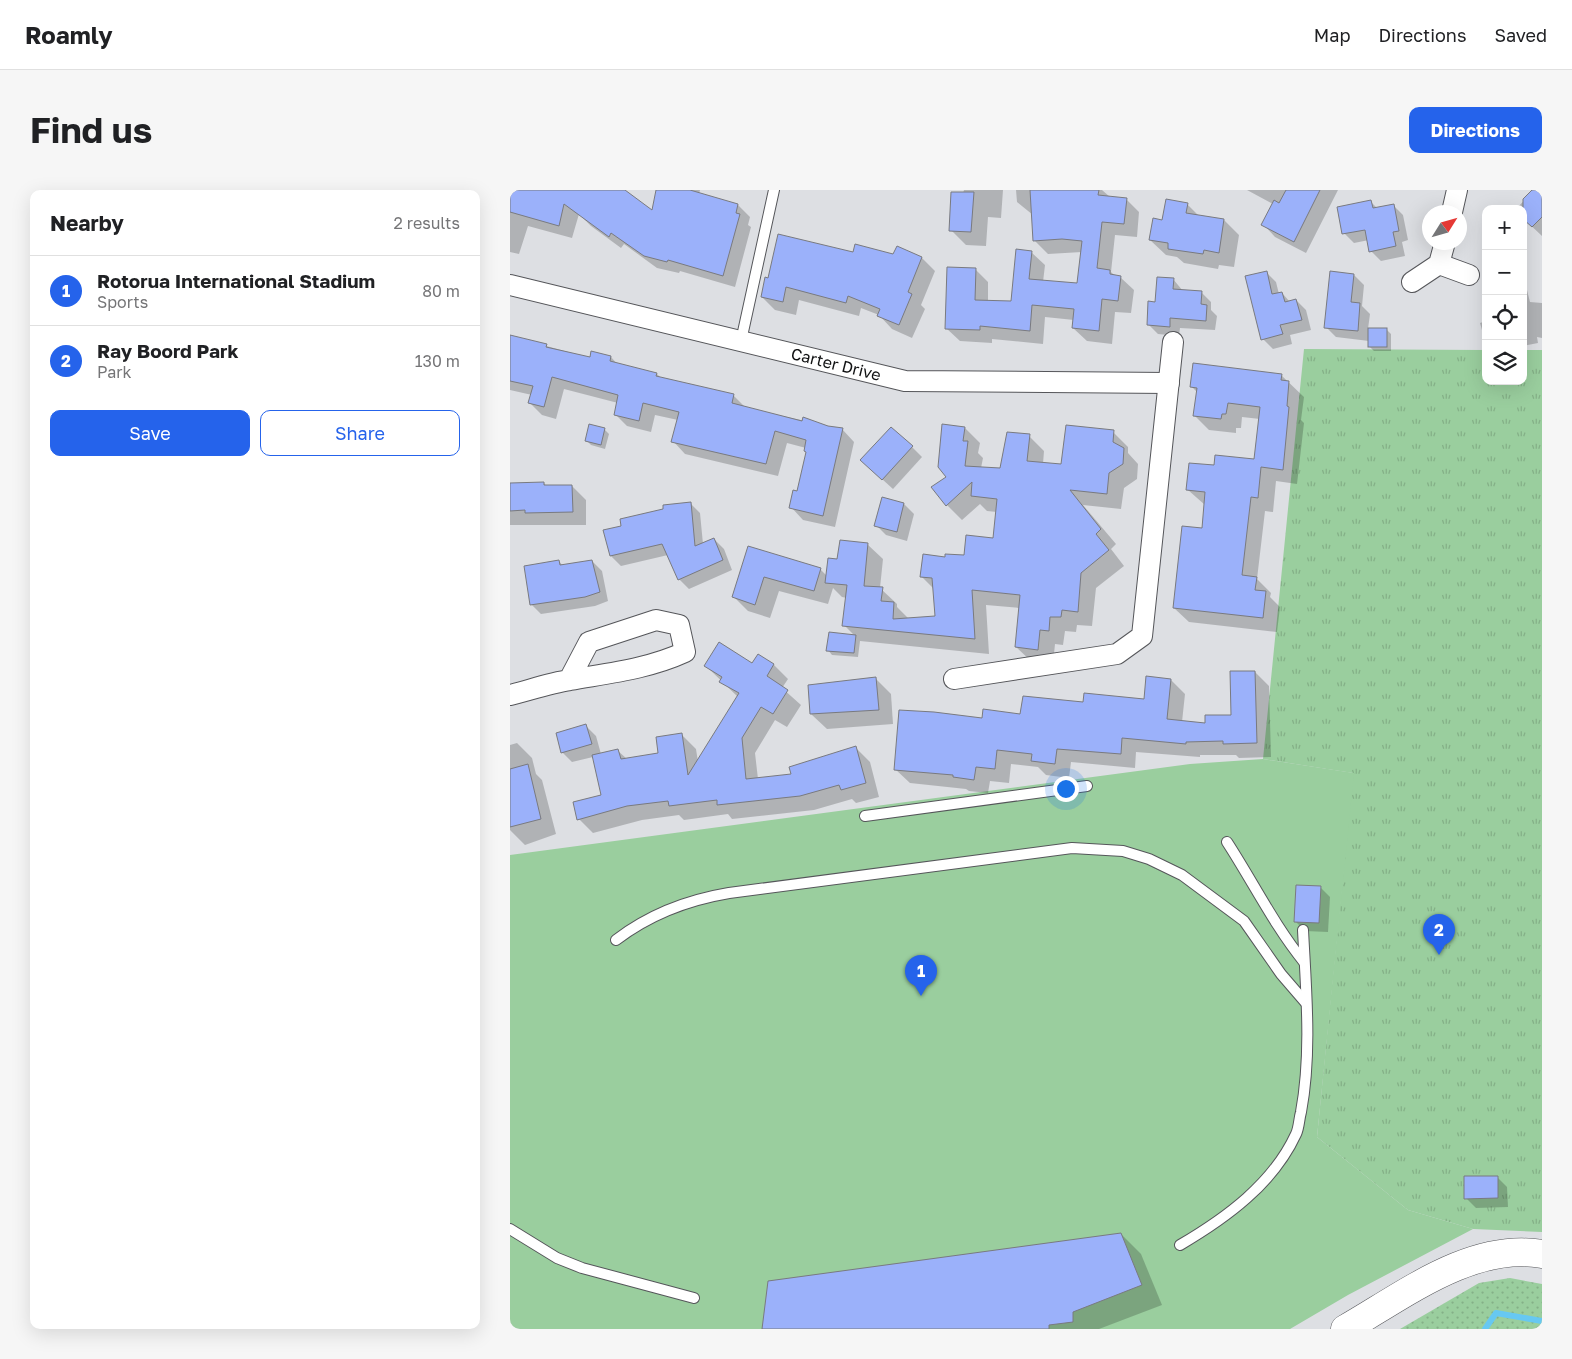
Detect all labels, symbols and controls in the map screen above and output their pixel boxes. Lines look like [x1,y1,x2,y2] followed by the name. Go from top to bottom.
[25,20,113,49] text: Roamly
[1314,24,1350,46] text: Map
[1378,24,1466,46] text: Directions
[1494,24,1547,46] text: Saved
[1409,107,1542,153] button: Directions
[30,109,152,151] text: Find us
[1422,205,1467,250] north arrow
[1482,205,1527,385] map controls
[1482,205,1527,250] button: +
[50,210,124,236] text: Nearby
[394,213,460,233] text: 2 results
[1482,250,1527,295] button: −
[97,269,375,292] text: Rotorua International Stadium
[62,281,70,301] text: 1
[422,281,460,301] text: 80 m
[97,292,148,312] text: Sports
[1482,295,1527,340] button: locate
[97,339,238,362] text: Ray Boord Park
[1482,340,1527,385] button: layers
[789,343,883,385] street label: Carter Drive
[61,351,71,371] text: 2
[415,351,460,371] text: 130 m
[97,362,132,382] text: Park
[50,410,250,456] button: Save
[260,410,460,456] button: Share
[1053,776,1079,802] your location
[1423,914,1455,955] pin: 2
[905,955,937,996] pin: 1

